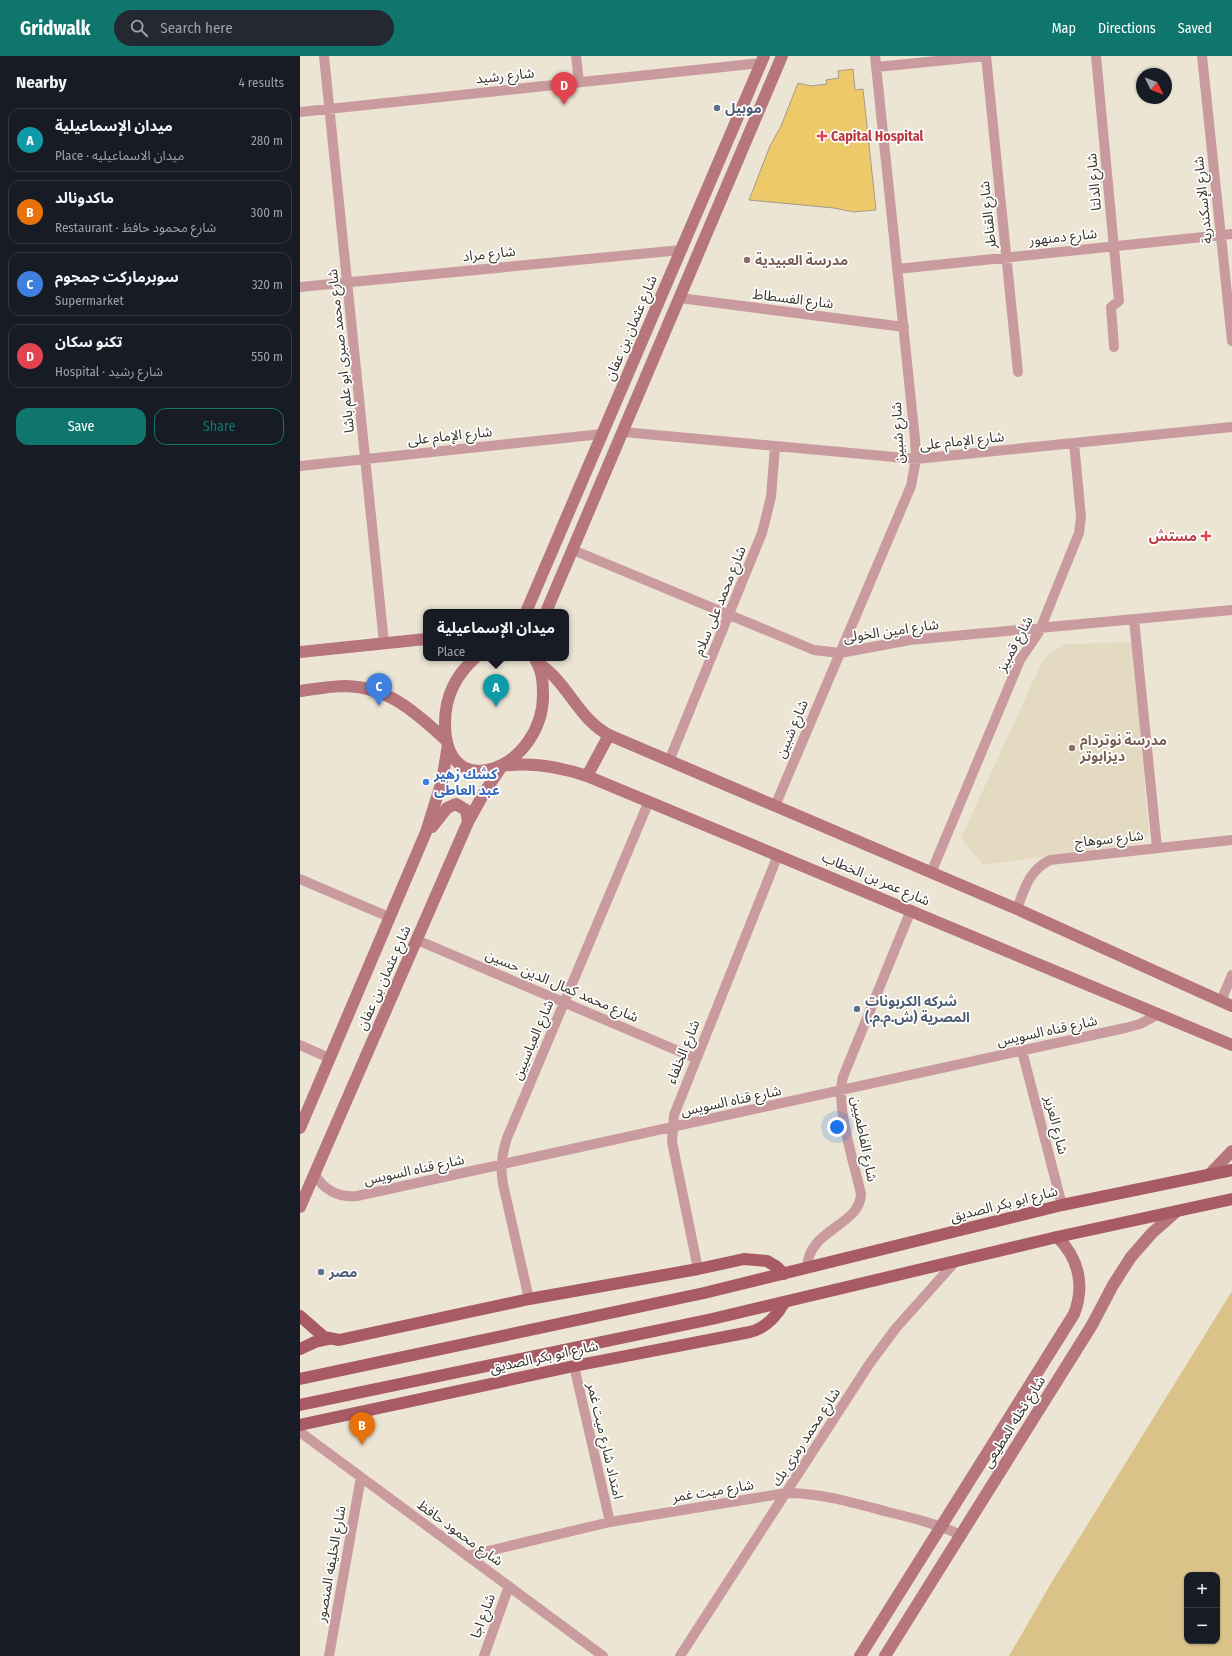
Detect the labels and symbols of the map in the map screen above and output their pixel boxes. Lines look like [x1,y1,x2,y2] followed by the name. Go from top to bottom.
[475,64,535,90] street label: شارع رشيد
[1136,68,1172,104] north arrow
[551,72,577,105] pin: D
[725,100,762,117] place label: موبيل
[712,103,722,113] marker: موبيل
[831,128,924,145] place label: Capital Hospital
[816,130,828,142] marker: Capital Hospital
[1083,152,1107,212] street label: شارع الدلتا
[1190,155,1218,245] street label: شارع الإسكندرية
[976,180,1002,251] street label: شارع القناطر
[1027,225,1098,251] street label: شارع دمنهور
[462,243,517,267] street label: شارع مراد
[755,252,848,269] place label: مدرسة العبيدية
[742,255,752,265] marker: مدرسة العبيدية
[324,268,360,434] street label: شارع محمد صبرى ابو علم باشا
[601,273,663,384] street label: شارع عثمان بن عفان
[751,286,834,314] street label: شارع الفسطاط
[888,402,910,464] street label: شارع شبين
[407,423,493,451] street label: شارع الإمام على
[919,428,1005,456] street label: شارع الإمام على
[1149,528,1197,545] place label: مستش
[1200,530,1212,542] marker: مستش
[690,544,752,659] street label: شارع محمد على سلام
[993,613,1038,677] street label: شارع قمبيز
[842,616,940,648] street label: شارع امين الخولى
[366,673,392,706] pin: C
[483,674,509,707] pin: A
[772,697,814,762] street label: شارع شبين
[1079,732,1167,765] place label: مدرسة نوتردام ديزابوتر
[1067,743,1077,753] marker: مدرسة نوتردام ديزابوتر
[433,766,500,799] place label: كشك زهير عبد العاطى
[421,777,431,787] marker: كشك زهير عبد العاطى
[1074,827,1145,853] street label: شارع سوهاج
[819,849,933,911] street label: شارع عمر بن الخطاب
[353,923,417,1034] street label: شارع عثمان بن عفان
[482,946,641,1028] street label: شارع محمد كمال الدين حسين
[865,993,970,1028] place label: شركه الكربونات المصرية (ش.م.م.)
[508,997,559,1083] street label: شارع العباسيين
[852,1004,862,1014] marker: شركه الكربونات المصرية (ش.م.م.)
[995,1012,1099,1052] street label: شارع قناه السويس
[662,1018,705,1087] street label: شارع الخلفاء
[679,1082,783,1122] street label: شارع قناه السويس
[1038,1093,1071,1157] street label: شارع العزيز
[845,1095,881,1184] street label: شارع الفاطميين
[827,1117,847,1137] your location
[362,1151,466,1191] street label: شارع قناه السويس
[948,1182,1060,1228] street label: شارع ابو بكر الصديق
[328,1264,358,1281] place label: مصر
[316,1267,326,1277] marker: مصر
[488,1337,600,1379] street label: شارع ابو بكر الصديق
[979,1373,1051,1472] street label: شارع نخله المطيعى
[581,1380,627,1501] street label: امتداد شارع ميت غمر
[768,1385,846,1490] street label: شارع محمد رمزى بك
[349,1412,375,1445] pin: B
[670,1476,755,1508] street label: شارع ميت غمر
[413,1496,506,1571] street label: شارع محمود حافظ
[312,1504,352,1625] street label: شارع الخليفه المنصور
[467,1591,501,1641] street label: شارع اجا

